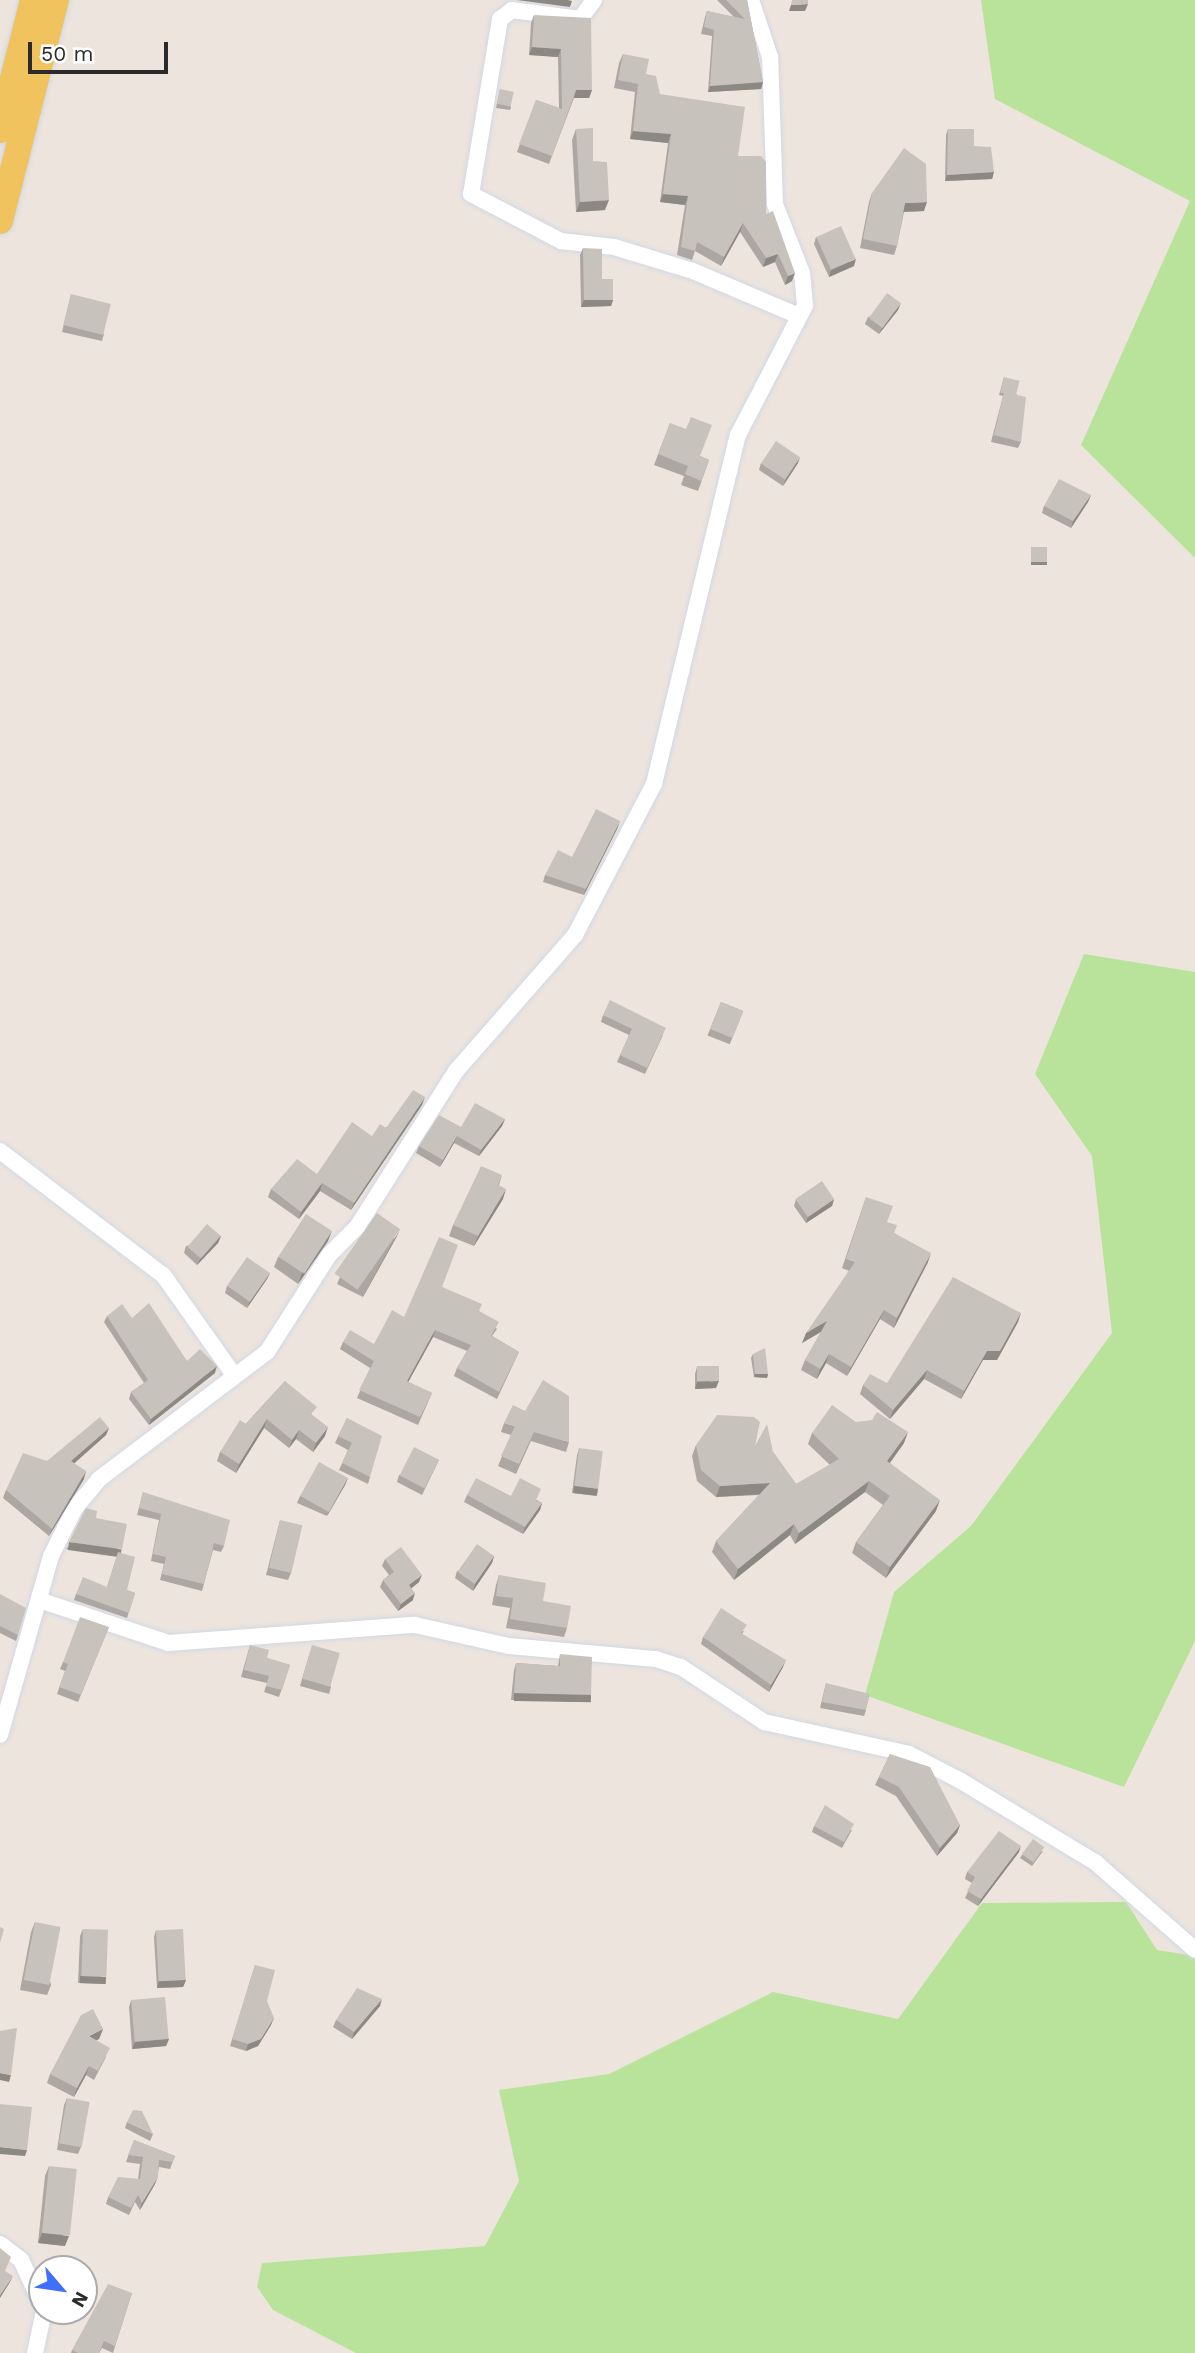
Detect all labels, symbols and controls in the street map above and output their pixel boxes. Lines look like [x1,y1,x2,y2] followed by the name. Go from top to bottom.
[32,28,172,72] scale bar
[41,41,93,66] text: 50 m
[28,2255,98,2325] north arrow
[67,2288,94,2311] text: N

